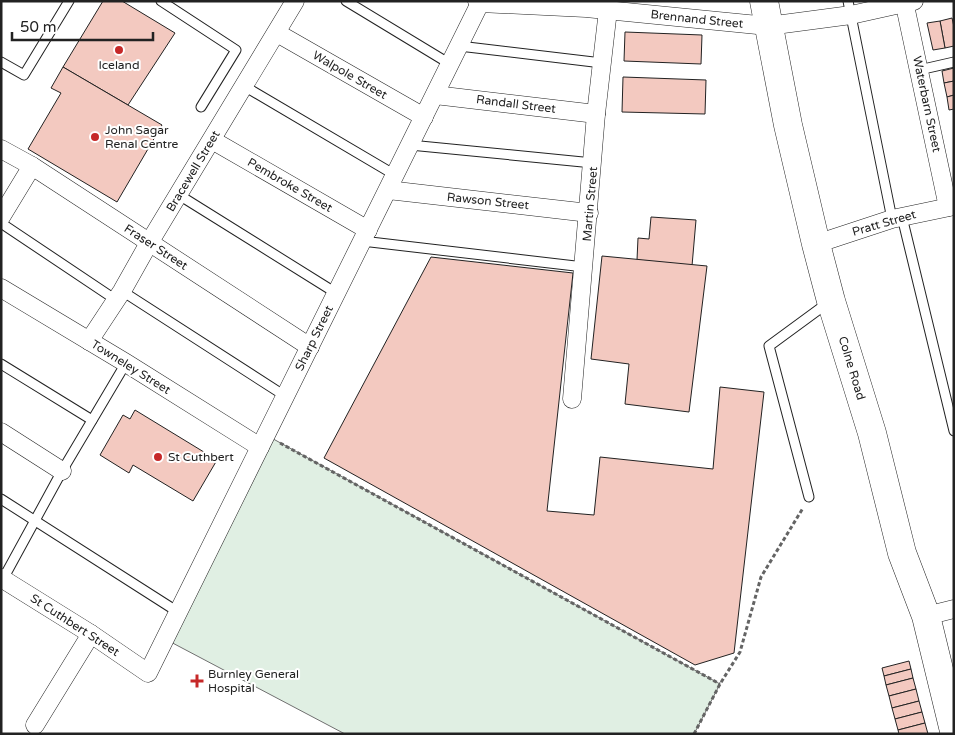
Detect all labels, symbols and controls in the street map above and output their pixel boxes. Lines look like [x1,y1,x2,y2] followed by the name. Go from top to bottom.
[650,7,744,31] street label: Brennand Street
[12,10,154,42] scale bar
[20,18,57,36] text: 50 m
[113,44,125,56] marker: Iceland
[310,48,390,102] street label: Walpole Street
[910,55,944,154] street label: Waterbarn Street
[98,58,140,72] place label: Iceland
[475,92,557,116] street label: Randall Street
[105,123,179,151] place label: John Sagar Renal Centre
[163,128,223,214] street label: Bracewell Street
[89,131,101,143] marker: John Sagar Renal Centre
[245,155,335,215] street label: Pembroke Street
[580,166,600,242] street label: Martin Street
[446,190,530,212] street label: Rawson Street
[850,207,918,239] street label: Pratt Street
[122,221,191,273] street label: Fraser Street
[292,303,336,373] street label: Sharp Street
[836,334,868,402] street label: Colne Road
[89,337,174,397] street label: Towneley Street
[168,450,234,464] place label: St Cuthbert
[152,451,164,463] marker: St Cuthbert
[28,591,122,659] street label: St Cuthbert Street
[208,667,299,695] place label: Burnley General Hospital
[190,674,204,688] marker: Burnley General Hospital

